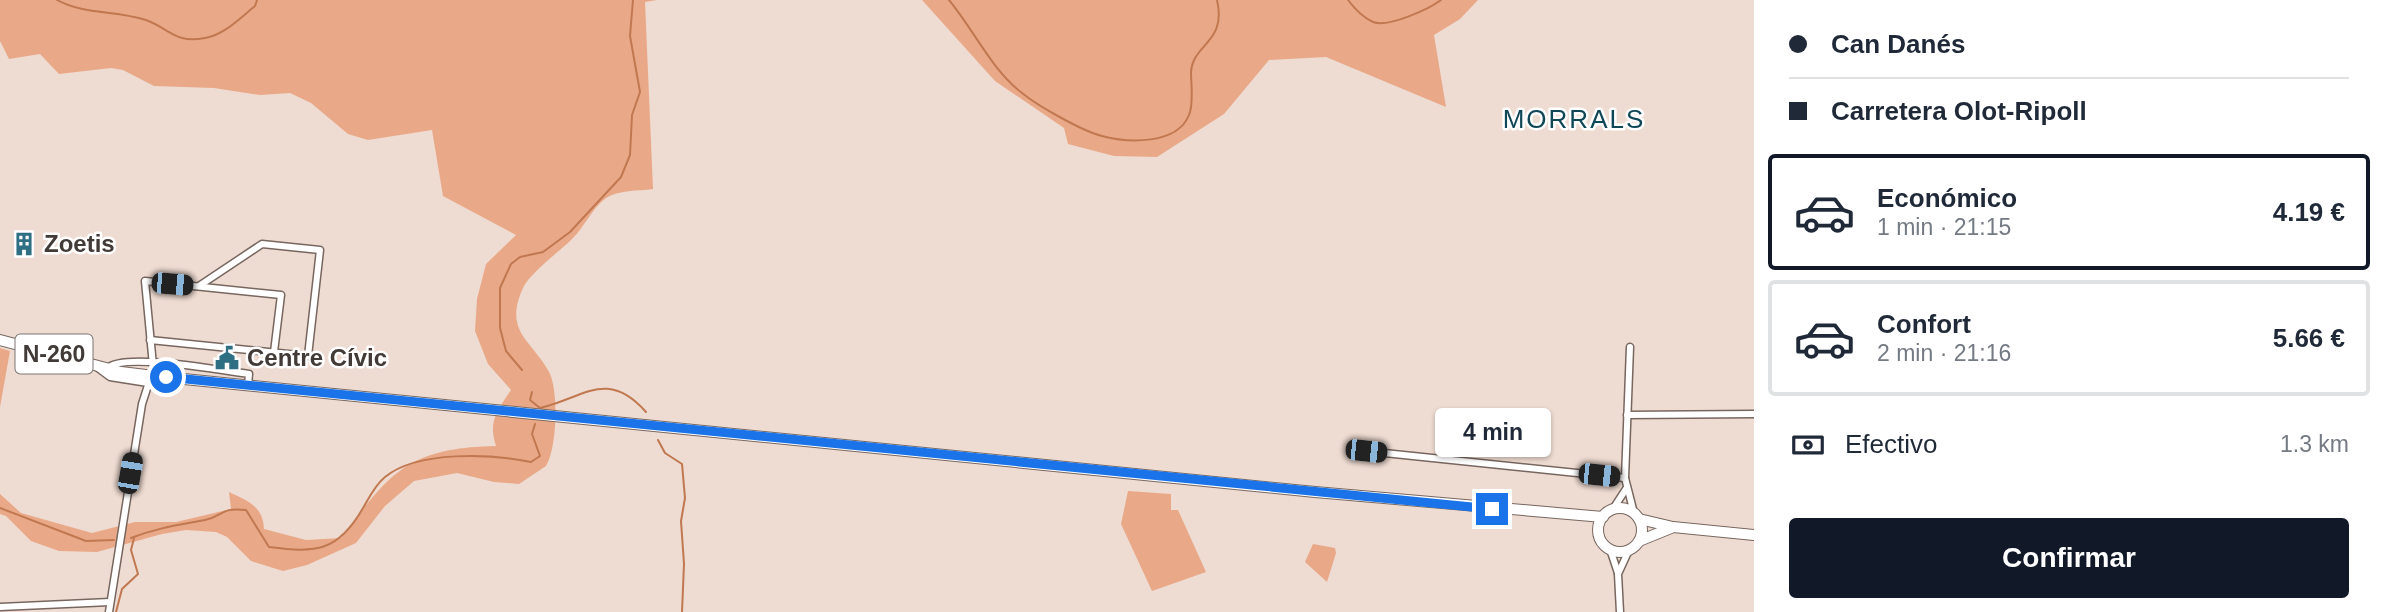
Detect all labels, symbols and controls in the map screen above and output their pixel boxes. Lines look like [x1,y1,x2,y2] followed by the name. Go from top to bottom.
[1831,29,1965,59] text: Can Danés
[1831,96,2087,126] text: Carretera Olot-Ripoll
[1503,104,1645,134] district label: MORRALS
[1793,181,1856,244] icon: car
[1877,183,2017,213] text: Económico
[2273,197,2345,227] text: 4.19 €
[1877,214,2011,240] text: 1 min · 21:15
[10,230,38,258] building icon: Zoetis
[44,230,115,257] place label: Zoetis
[151,272,194,296] car
[1793,307,1856,370] icon: car
[1877,309,1971,339] text: Confort
[2273,323,2345,353] text: 5.66 €
[16,334,92,374] road number: N-260
[1877,340,2011,366] text: 2 min · 21:16
[213,344,241,372] public building icon: Centre Cívic
[247,344,387,371] place label: Centre Cívic
[150,361,182,393] route start
[1434,407,1550,456] callout: 4 min
[1463,419,1523,445] text: 4 min
[1789,426,1827,464] icon: cash
[1845,429,1938,459] text: Efectivo
[2280,431,2349,457] text: 1.3 km
[1345,438,1388,464] car
[117,450,144,496] car
[1578,462,1621,488] car
[1476,493,1508,525] route end
[1789,518,2349,598] button: Confirmar

